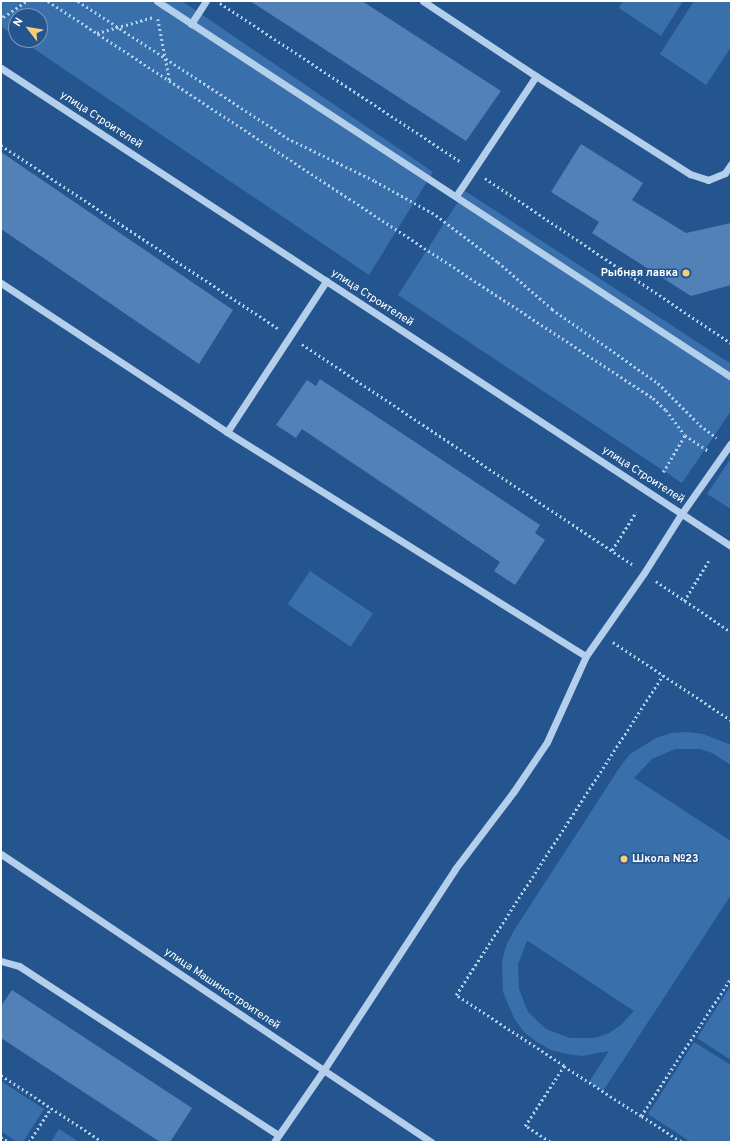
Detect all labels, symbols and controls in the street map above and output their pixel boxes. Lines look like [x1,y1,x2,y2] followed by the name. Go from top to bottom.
[8,8,48,48] north arrow
[11,15,27,29] text: N
[57,88,145,152] street label: улица Строителей
[328,266,416,330] street label: улица Строителей
[601,266,678,280] place label: Рыбная лавка
[681,268,691,278] marker: Рыбная лавка
[599,443,687,507] street label: улица Строителей
[632,852,699,866] place label: Школа №23
[619,854,629,864] marker: Школа №23
[162,945,282,1033] street label: улица Машиностроителей

